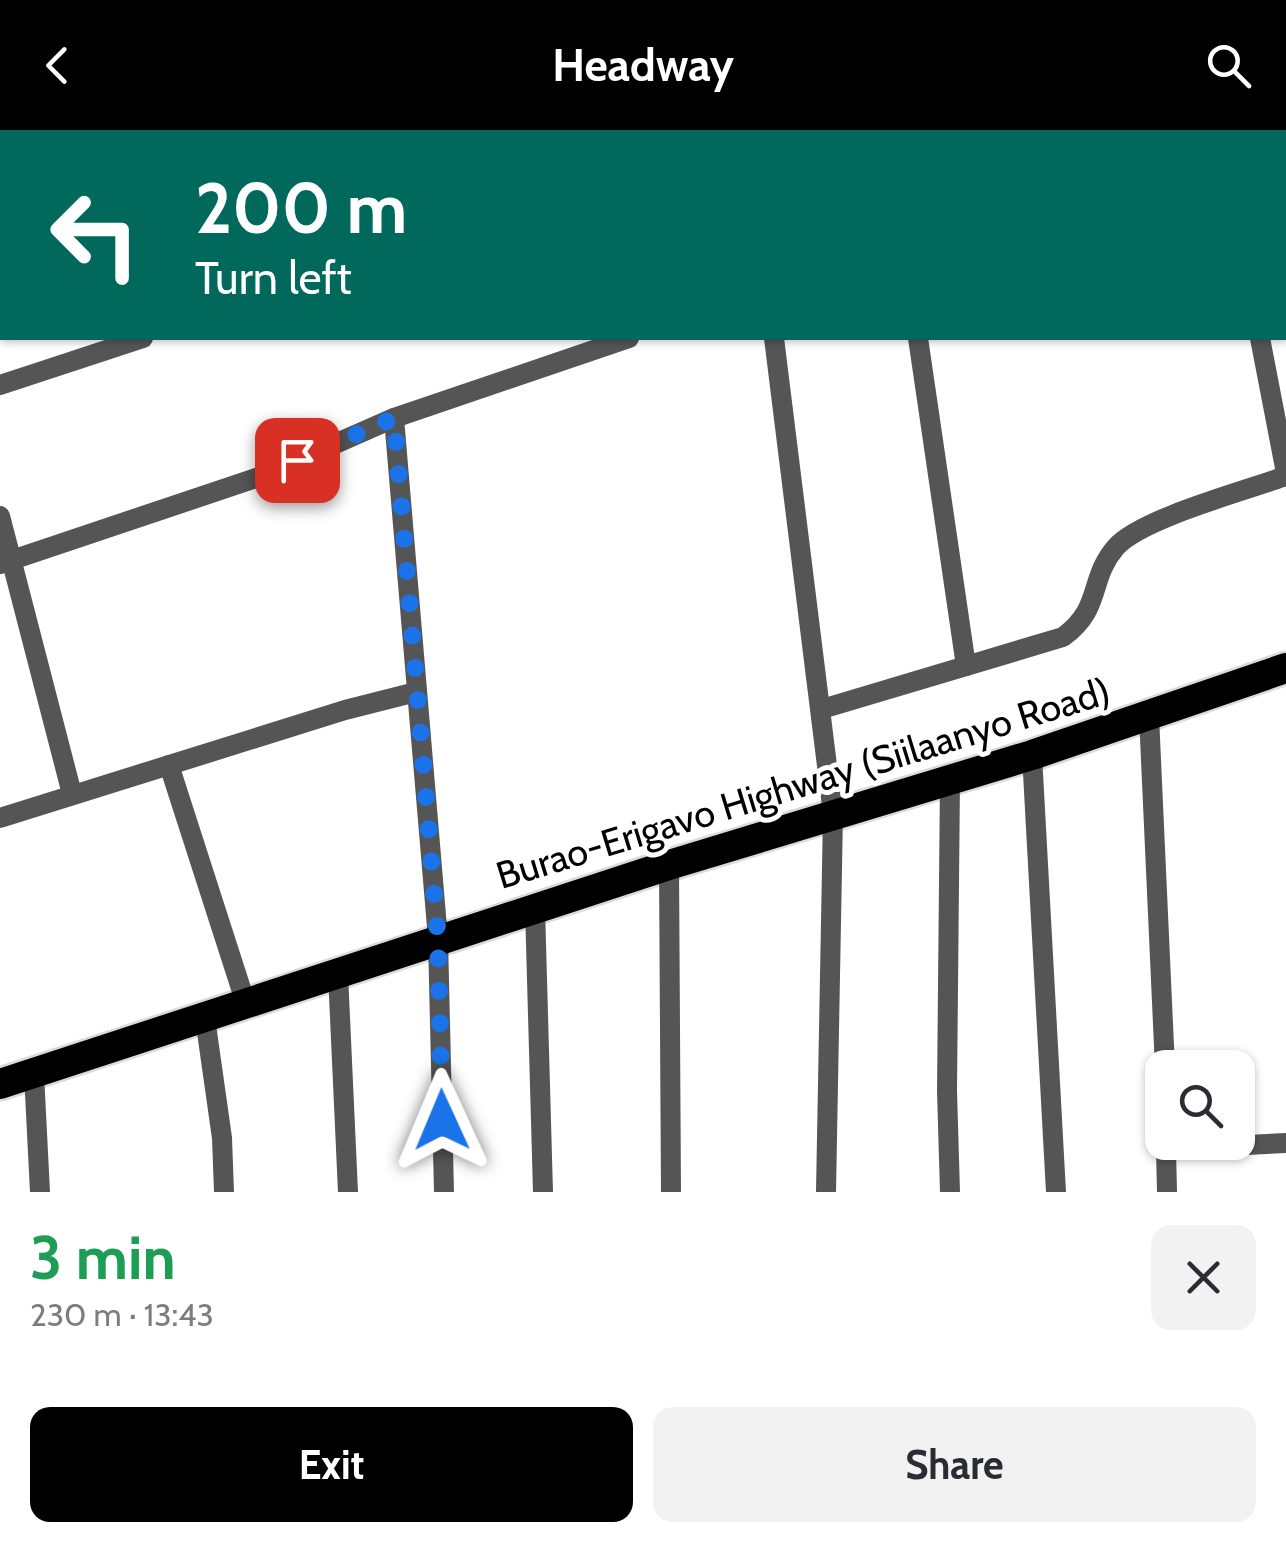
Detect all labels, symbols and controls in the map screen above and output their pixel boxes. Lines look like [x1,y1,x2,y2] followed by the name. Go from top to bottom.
[30,38,85,93] icon: back
[552,38,734,92] text: Headway
[1201,38,1256,93] icon: search
[195,165,407,251] text: 200 m
[30,170,160,300] icon: left
[195,251,352,305] text: Turn left
[255,418,340,503] pin
[270,433,325,488] icon: arrive
[491,667,1115,899] street label: Burao-Erigavo Highway (Siilaanyo Road)
[1145,1050,1255,1160] map controls
[1145,1050,1255,1160] button: search
[390,1068,494,1172] position arrow
[30,1221,176,1294] text: 3 min
[1151,1225,1256,1330] button: close
[30,1295,214,1334] text: 230 m · 13:43
[30,1407,633,1522] button: Exit
[653,1407,1256,1522] button: Share

